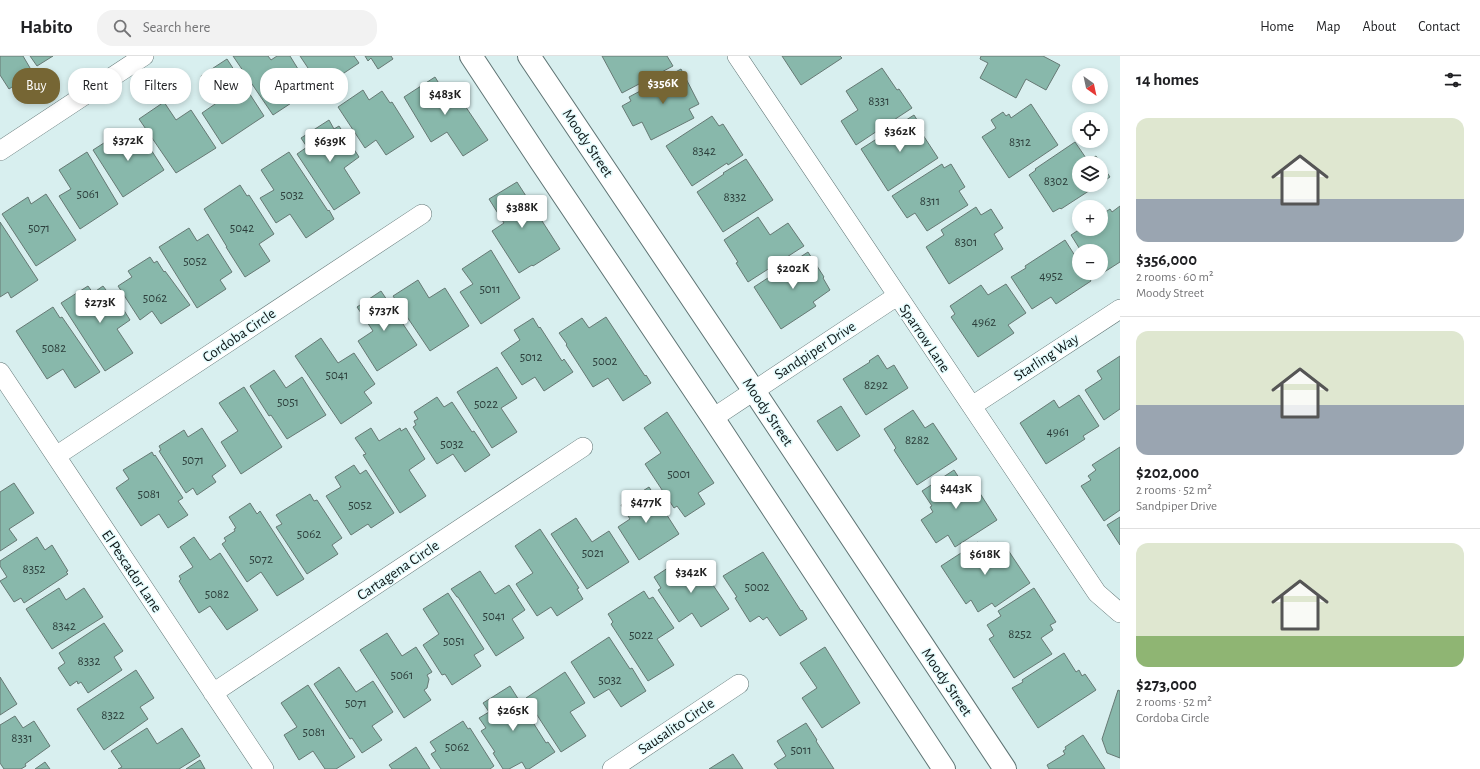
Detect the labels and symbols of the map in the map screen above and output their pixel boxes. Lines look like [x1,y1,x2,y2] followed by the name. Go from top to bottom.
[1072,68,1108,104] north arrow
[635,71,691,105] pin: $356K
[417,82,473,116] pin: $483K
[868,95,890,108] house number: 8331
[559,107,616,180] street label: Moody Street
[872,119,928,153] pin: $362K
[100,128,156,162] pin: $372K
[302,129,358,163] pin: $639K
[1009,136,1031,149] house number: 8312
[692,145,716,158] house number: 8342
[1044,175,1068,188] house number: 8302
[77,188,99,201] house number: 5061
[280,189,304,202] house number: 5032
[724,191,746,204] house number: 8332
[494,195,550,229] pin: $388K
[920,195,940,208] house number: 8311
[28,222,50,235] house number: 5071
[230,222,254,235] house number: 5042
[955,236,977,249] house number: 8301
[183,255,207,268] house number: 5052
[765,256,821,290] pin: $202K
[1039,270,1063,283] house number: 4952
[479,283,501,296] house number: 5011
[72,290,128,324] pin: $273K
[143,292,167,305] house number: 5062
[356,298,412,332] pin: $737K
[896,302,953,375] street label: Sparrow Lane
[200,306,279,365] street label: Cordoba Circle
[972,316,996,329] house number: 4962
[772,319,859,382] street label: Sandpiper Drive
[1011,331,1082,384] street label: Starling Way
[42,342,66,355] house number: 5082
[520,351,542,364] house number: 5012
[592,355,618,368] house number: 5002
[325,369,349,382] house number: 5041
[739,376,796,449] street label: Moody Street
[864,379,888,392] house number: 8292
[277,396,299,409] house number: 5051
[474,398,498,411] house number: 5022
[1047,426,1069,439] house number: 4961
[905,434,929,447] house number: 8282
[440,438,464,451] house number: 5032
[182,454,204,467] house number: 5071
[667,468,691,481] house number: 5001
[928,476,984,510] pin: $443K
[138,488,160,501] house number: 5081
[618,490,674,524] pin: $477K
[348,499,372,512] house number: 5052
[99,527,165,615] street label: El Pescador Lane
[297,528,321,541] house number: 5062
[355,538,442,603] street label: Cartagena Circle
[957,542,1013,576] pin: $618K
[582,547,604,560] house number: 5021
[249,553,273,566] house number: 5072
[663,560,719,594] pin: $342K
[23,563,46,576] house number: 8352
[744,581,770,594] house number: 5002
[205,588,229,601] house number: 5082
[482,610,506,623] house number: 5041
[52,620,76,633] house number: 8342
[1008,628,1032,641] house number: 8252
[629,629,653,642] house number: 5022
[443,635,465,648] house number: 5051
[918,646,975,719] street label: Moody Street
[78,655,100,668] house number: 8332
[391,669,413,682] house number: 5061
[598,674,622,687] house number: 5032
[636,695,717,757] street label: Sausalito Circle
[345,697,367,710] house number: 5071
[485,698,541,732] pin: $265K
[101,709,125,722] house number: 8322
[303,726,325,739] house number: 5081
[11,732,33,745] house number: 8331
[445,741,469,754] house number: 5062
[790,744,812,757] house number: 5011

